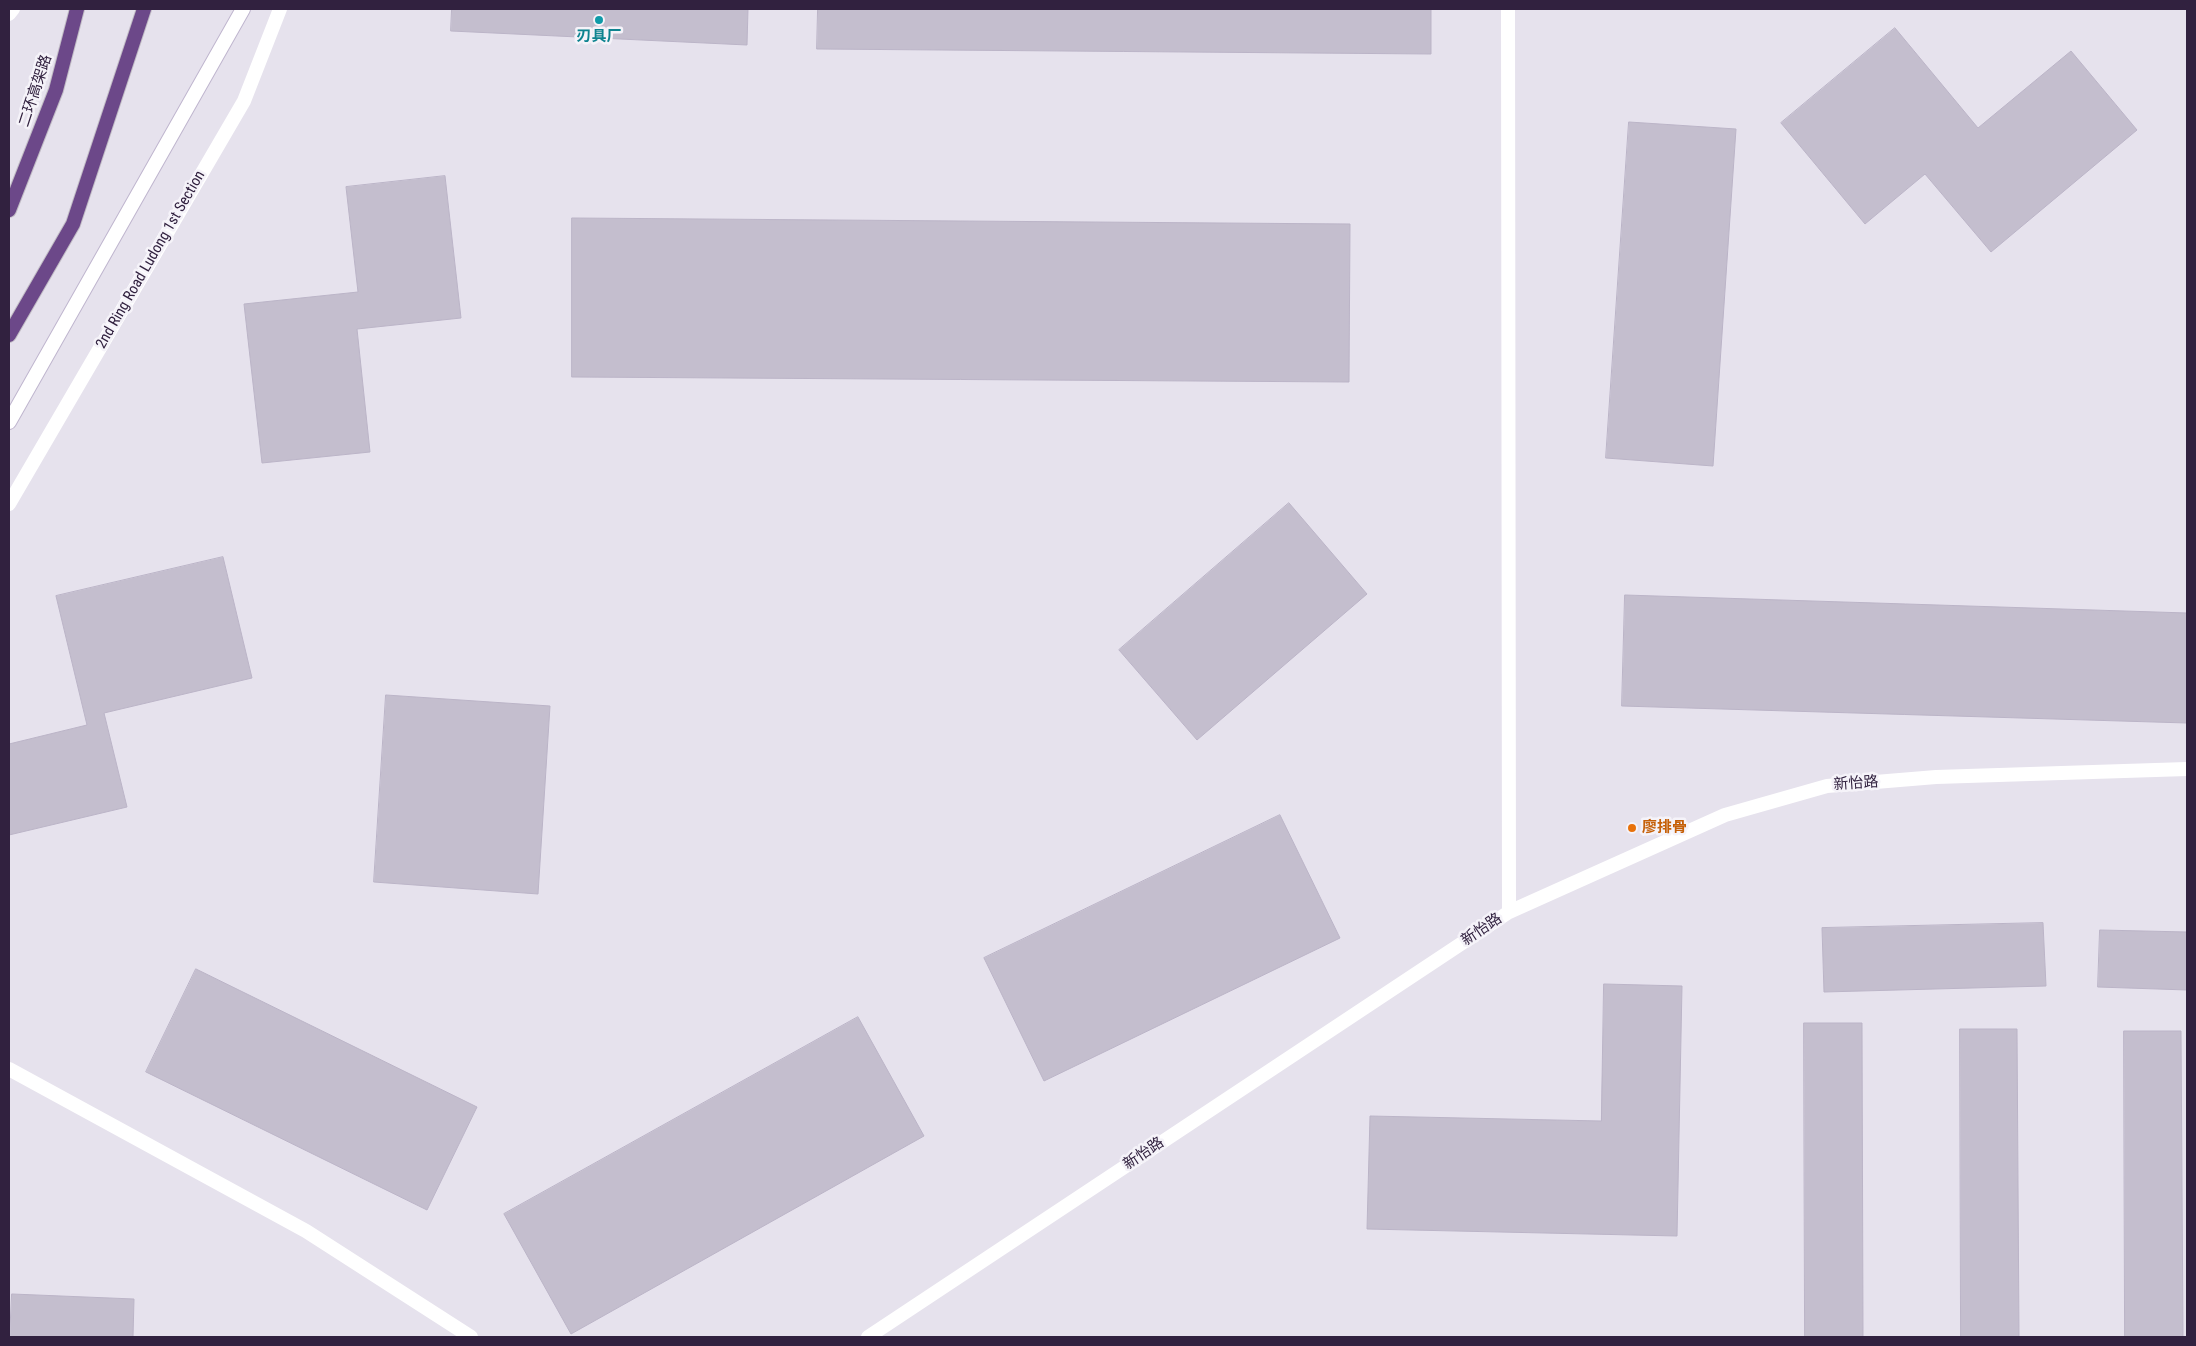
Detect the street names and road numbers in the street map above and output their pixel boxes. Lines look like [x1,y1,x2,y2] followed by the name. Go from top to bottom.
[16,53,56,129] street label: 二环高架路
[93,168,209,352] street label: 2nd Ring Road Ludong 1st Section
[1833,773,1879,795] street label: 新怡路
[1458,910,1506,950] street label: 新怡路
[1120,1134,1168,1174] street label: 新怡路

